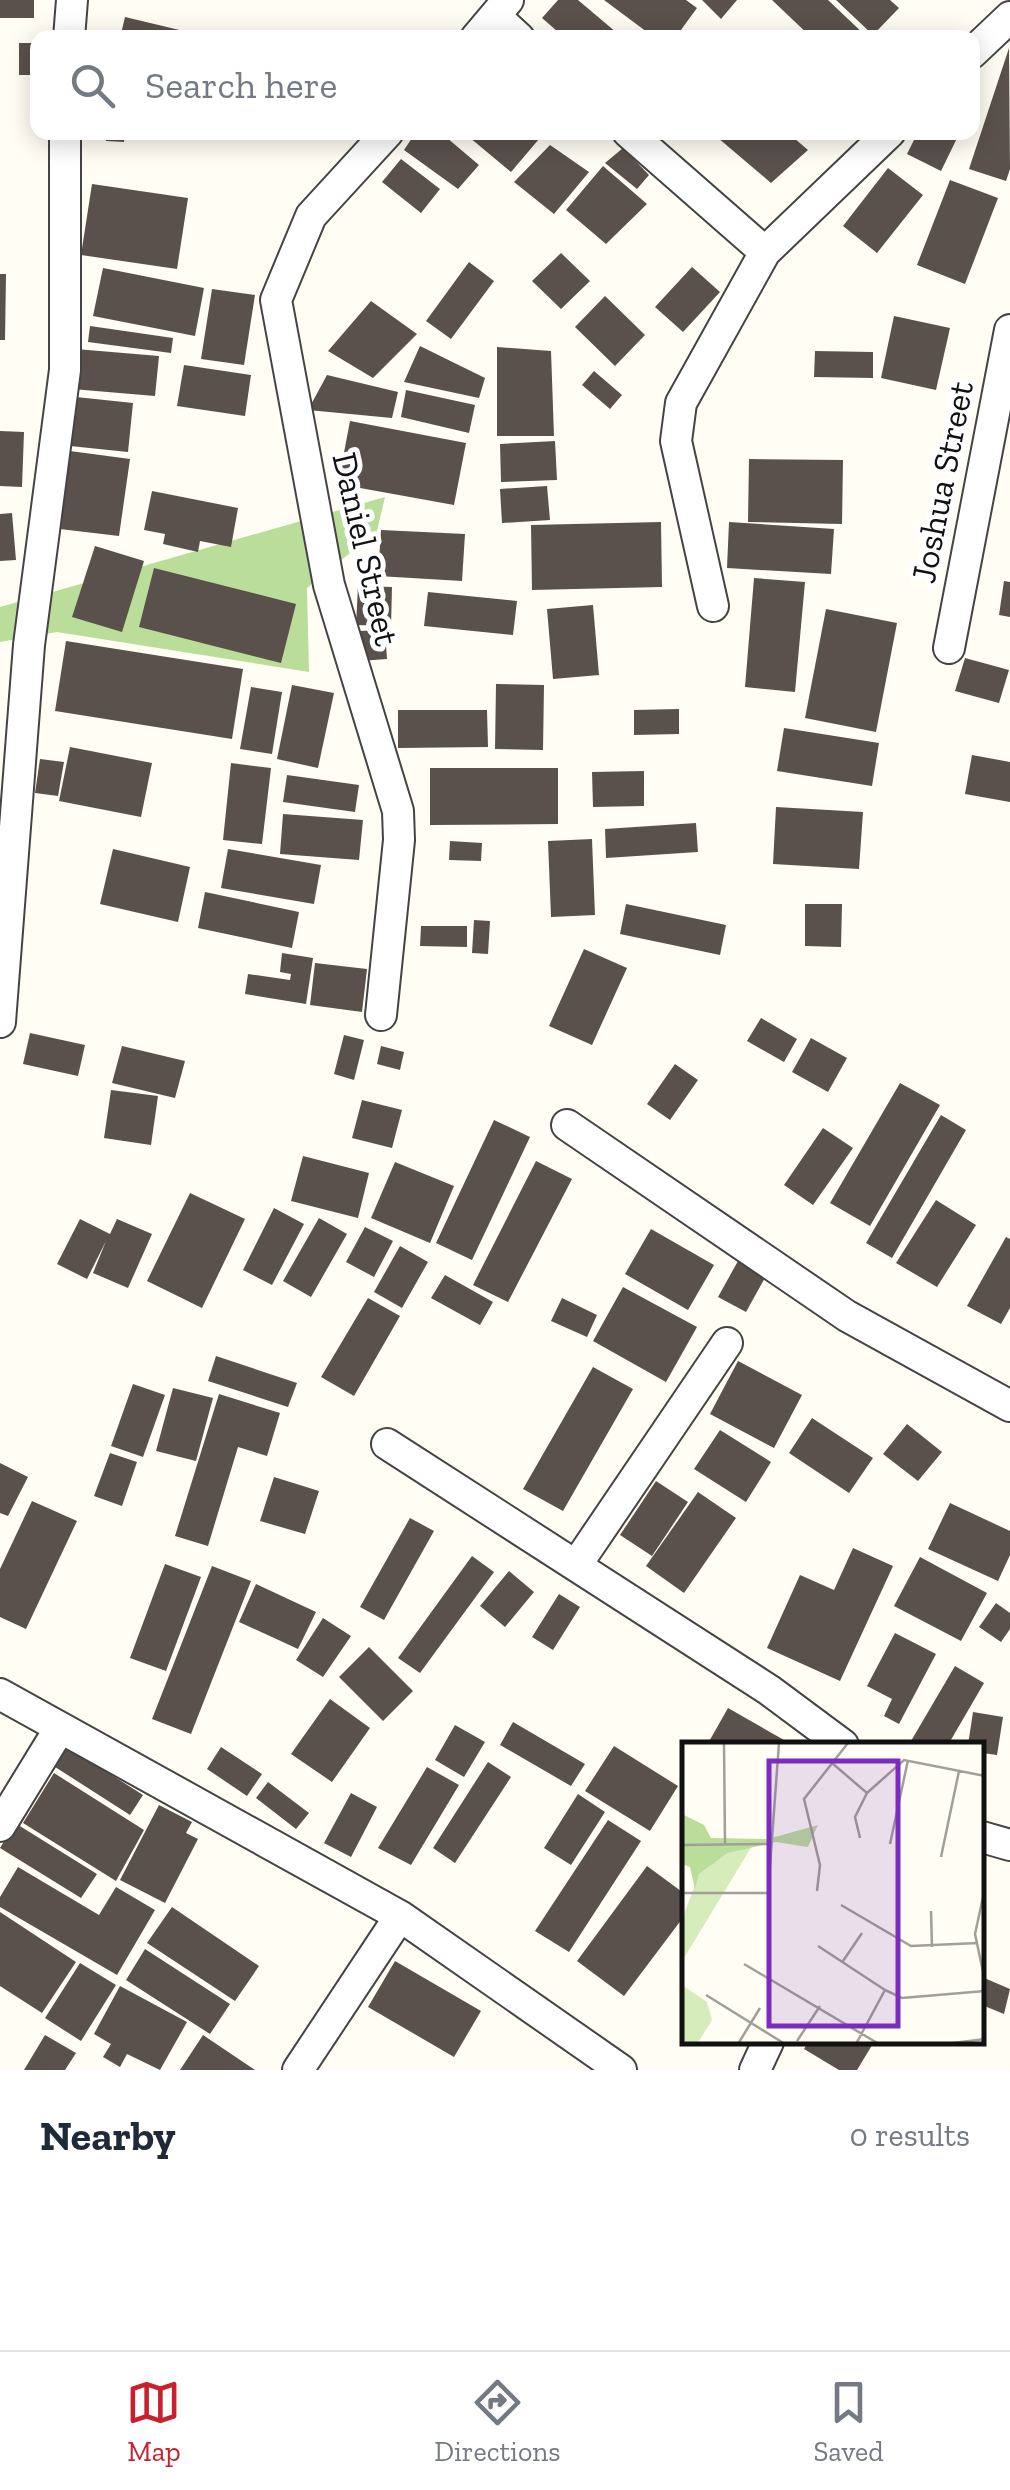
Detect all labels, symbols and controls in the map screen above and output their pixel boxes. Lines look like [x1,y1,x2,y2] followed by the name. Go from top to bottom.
[30,30,980,140] search box
[65,58,120,113] icon: search
[145,62,337,108] text: Search here
[902,378,982,586] street label: Joshua Street
[323,448,409,650] street label: Daniel Street
[682,1742,985,2045] inset map
[40,2110,176,2161] text: Nearby
[849,2116,970,2154] text: 0 results
[126,2375,181,2468] tab: Map
[434,2375,561,2468] tab: Directions
[813,2375,884,2468] tab: Saved

